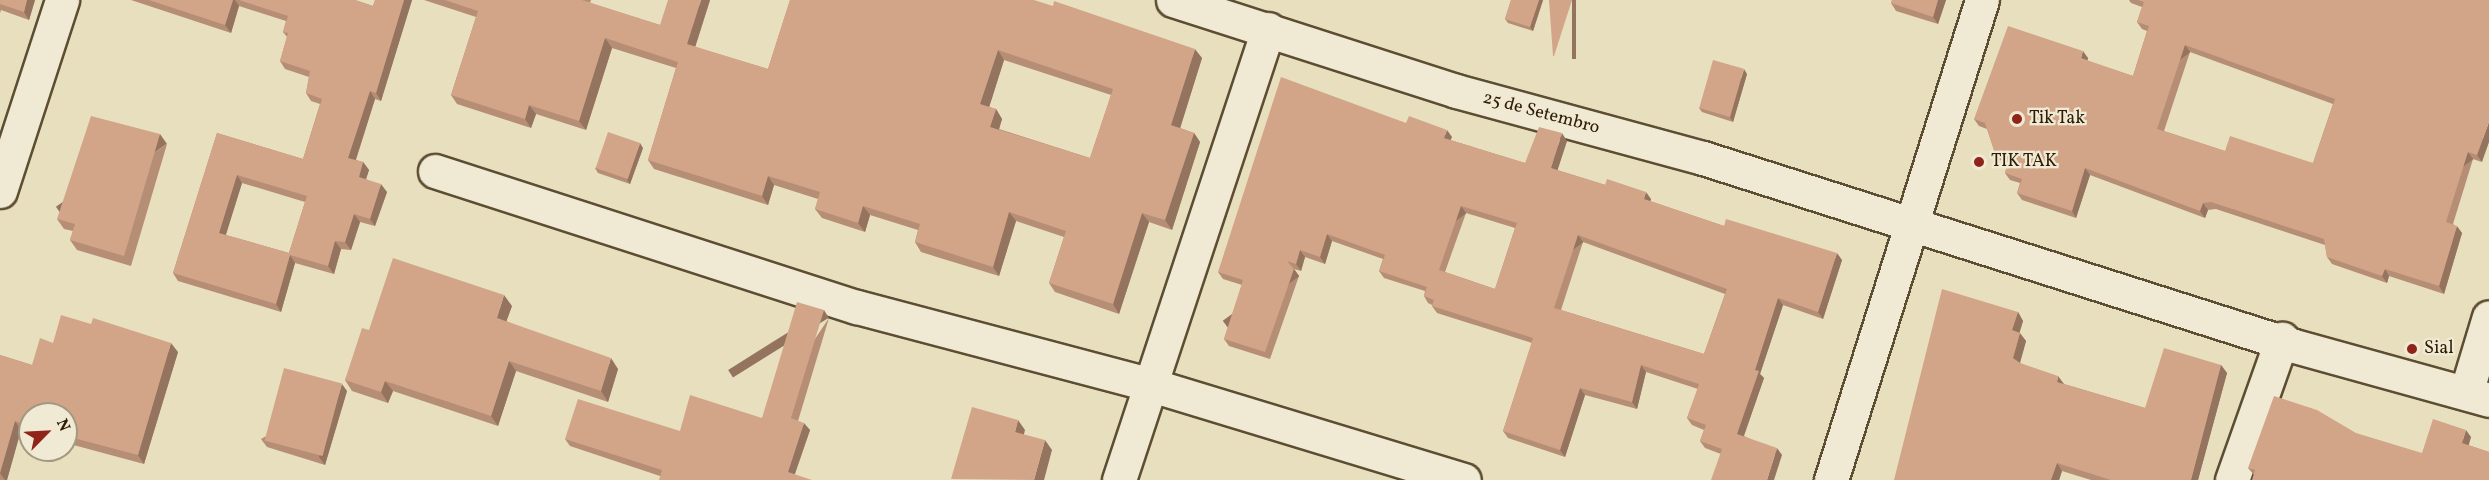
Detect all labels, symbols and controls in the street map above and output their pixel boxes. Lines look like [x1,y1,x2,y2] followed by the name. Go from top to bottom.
[1480,88,1602,140] street label: 25 de Setembro
[2029,108,2086,130] place label: Tik Tak
[2010,112,2024,126] marker: Tik Tak
[1991,151,2057,173] place label: TIK TAK
[1972,155,1986,169] marker: TIK TAK
[2424,338,2454,360] place label: Sial
[2405,342,2419,356] marker: Sial
[18,402,78,462] north arrow
[50,416,75,435] text: N

